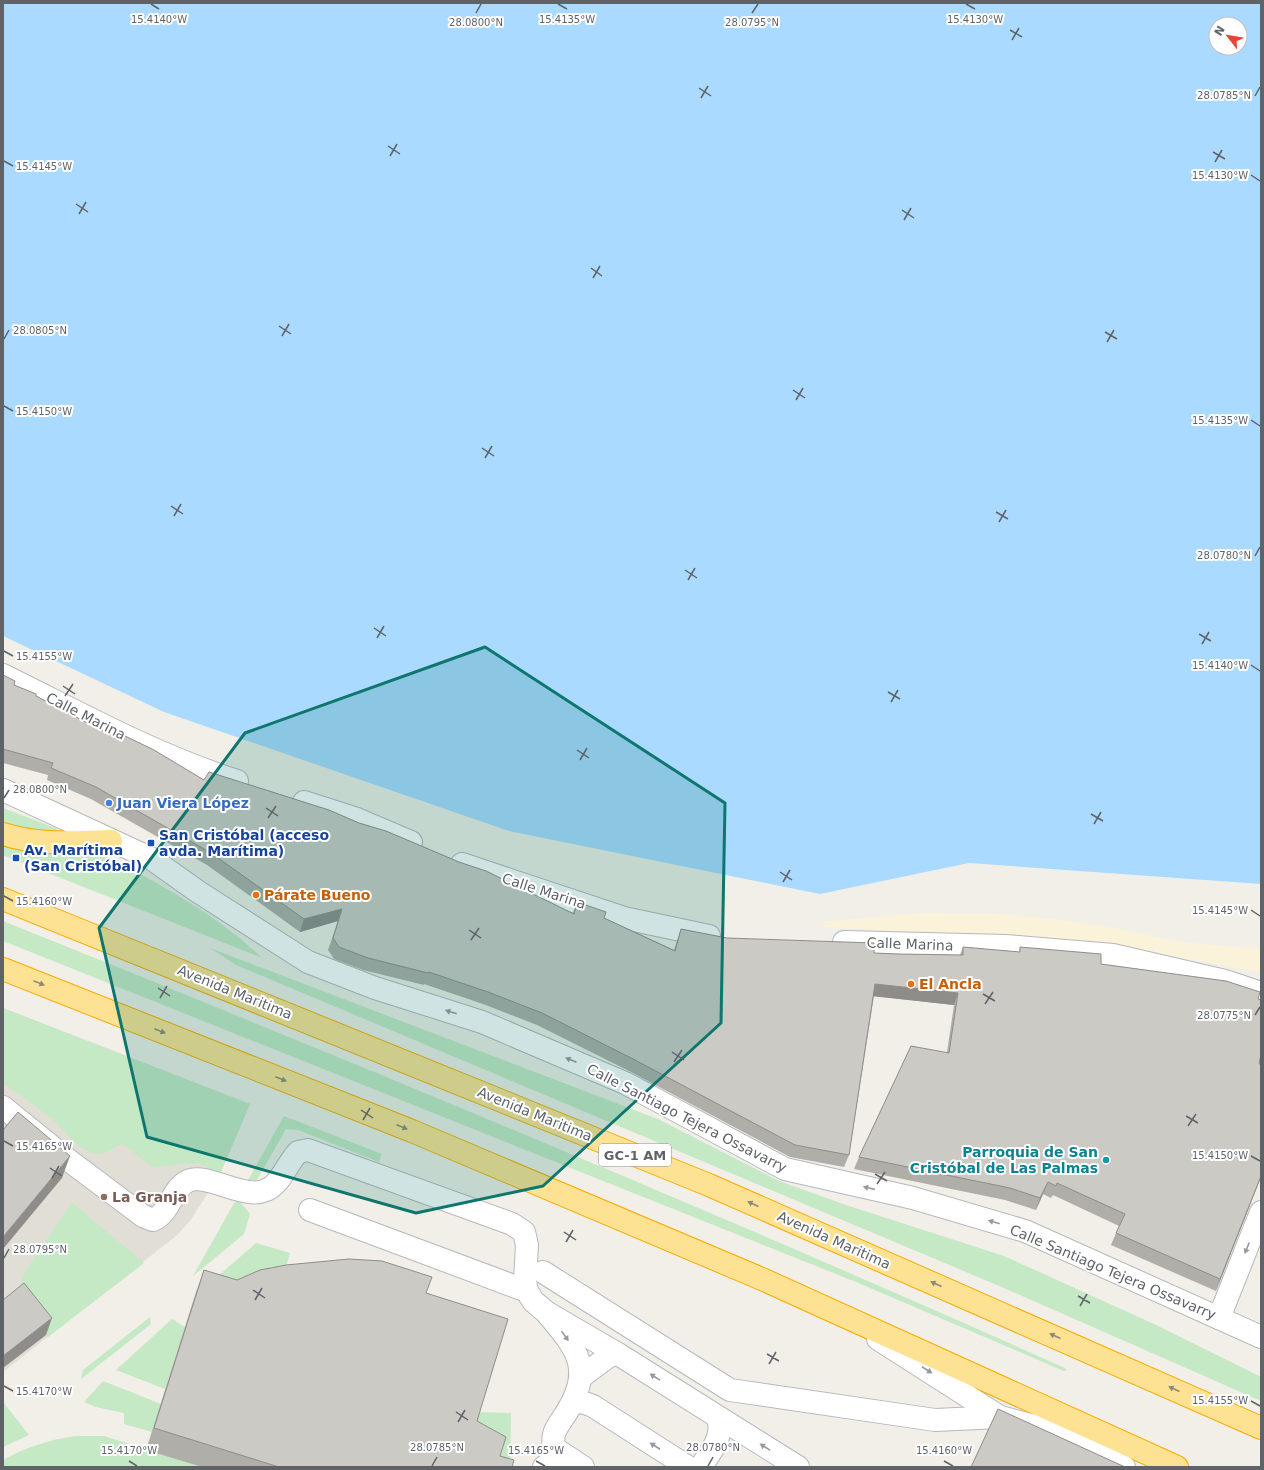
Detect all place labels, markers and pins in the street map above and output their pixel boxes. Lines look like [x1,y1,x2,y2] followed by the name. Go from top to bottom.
[116,795,249,811] place label: Juan Viera López
[104,798,114,808] marker: Juan Viera López
[159,827,329,859] place label: San Cristóbal (acceso avda. Marítima)
[146,838,156,848] marker: San Cristóbal (acceso avda. Marítima)
[24,842,142,874] place label: Av. Marítima (San Cristóbal)
[11,853,21,863] marker: Av. Marítima (San Cristóbal)
[264,887,371,903] place label: Párate Bueno
[251,890,261,900] marker: Párate Bueno
[919,976,982,992] place label: El Ancla
[906,979,916,989] marker: El Ancla
[910,1144,1098,1176] place label: Parroquia de San Cristóbal de Las Palmas
[1101,1155,1111,1165] marker: Parroquia de San Cristóbal de Las Palmas
[112,1189,187,1205] place label: La Granja
[99,1192,109,1202] marker: La Granja

